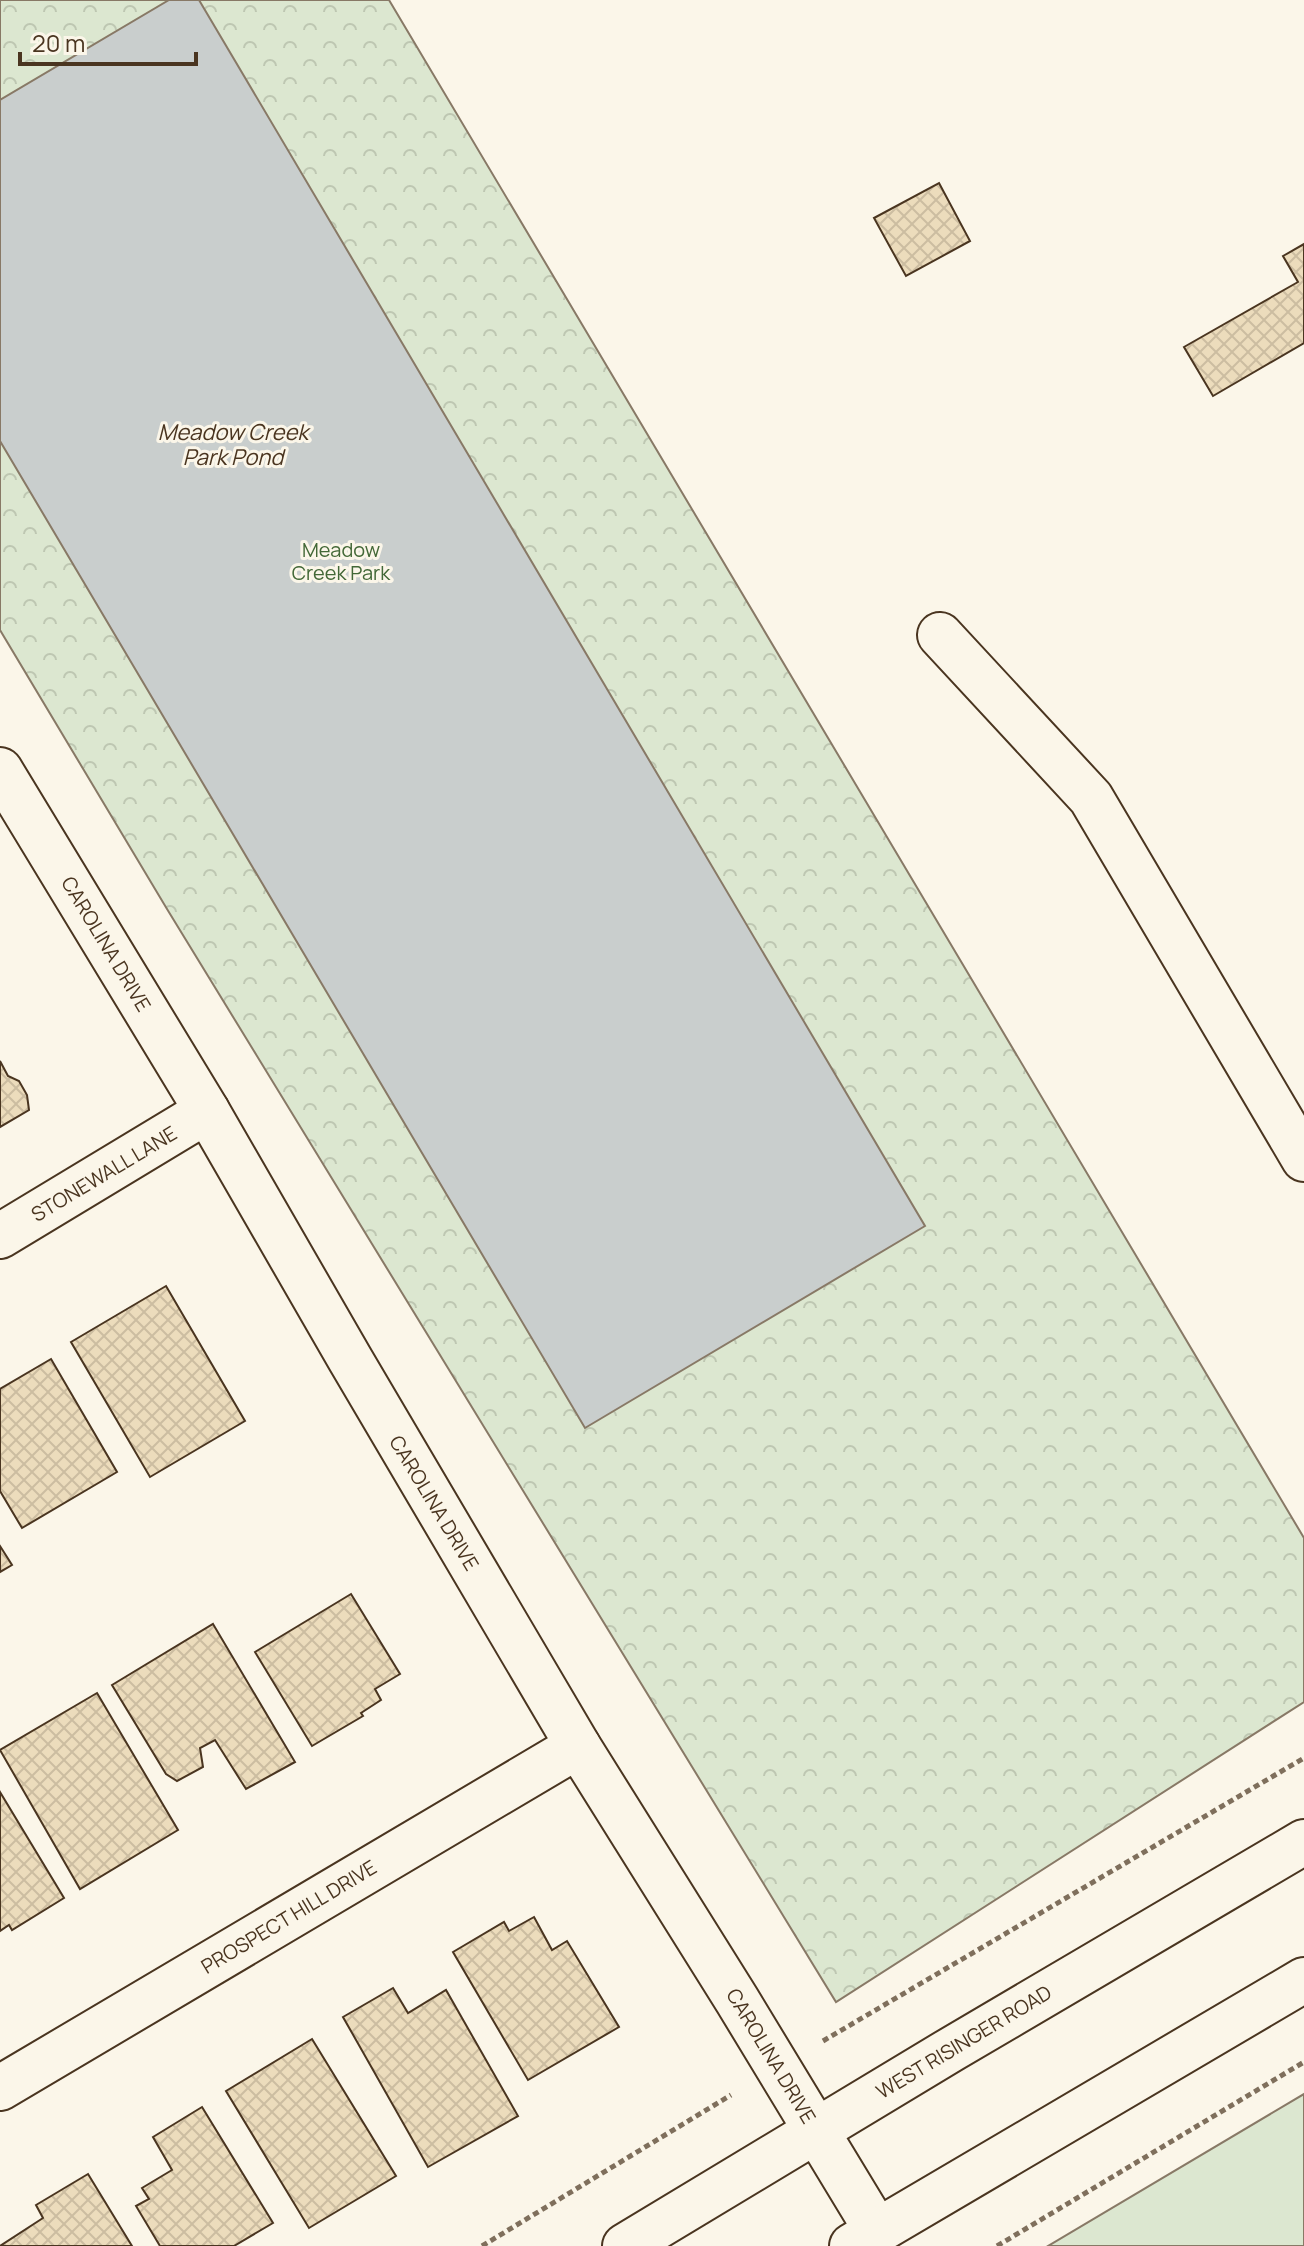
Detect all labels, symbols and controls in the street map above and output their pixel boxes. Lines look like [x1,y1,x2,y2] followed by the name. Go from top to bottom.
[20,16,196,66] scale bar
[32,26,85,59] text: 20 m
[158,417,311,472] water label: Meadow Creek Park Pond
[292,536,391,586] park label: Meadow Creek Park
[55,871,157,1016] street label: CAROLINA DRIVE
[26,1119,181,1228] street label: STONEWALL LANE
[383,1430,485,1575] street label: CAROLINA DRIVE
[196,1853,381,1980] street label: PROSPECT HILL DRIVE
[871,1978,1056,2105] street label: WEST RISINGER ROAD
[720,1983,822,2128] street label: CAROLINA DRIVE

